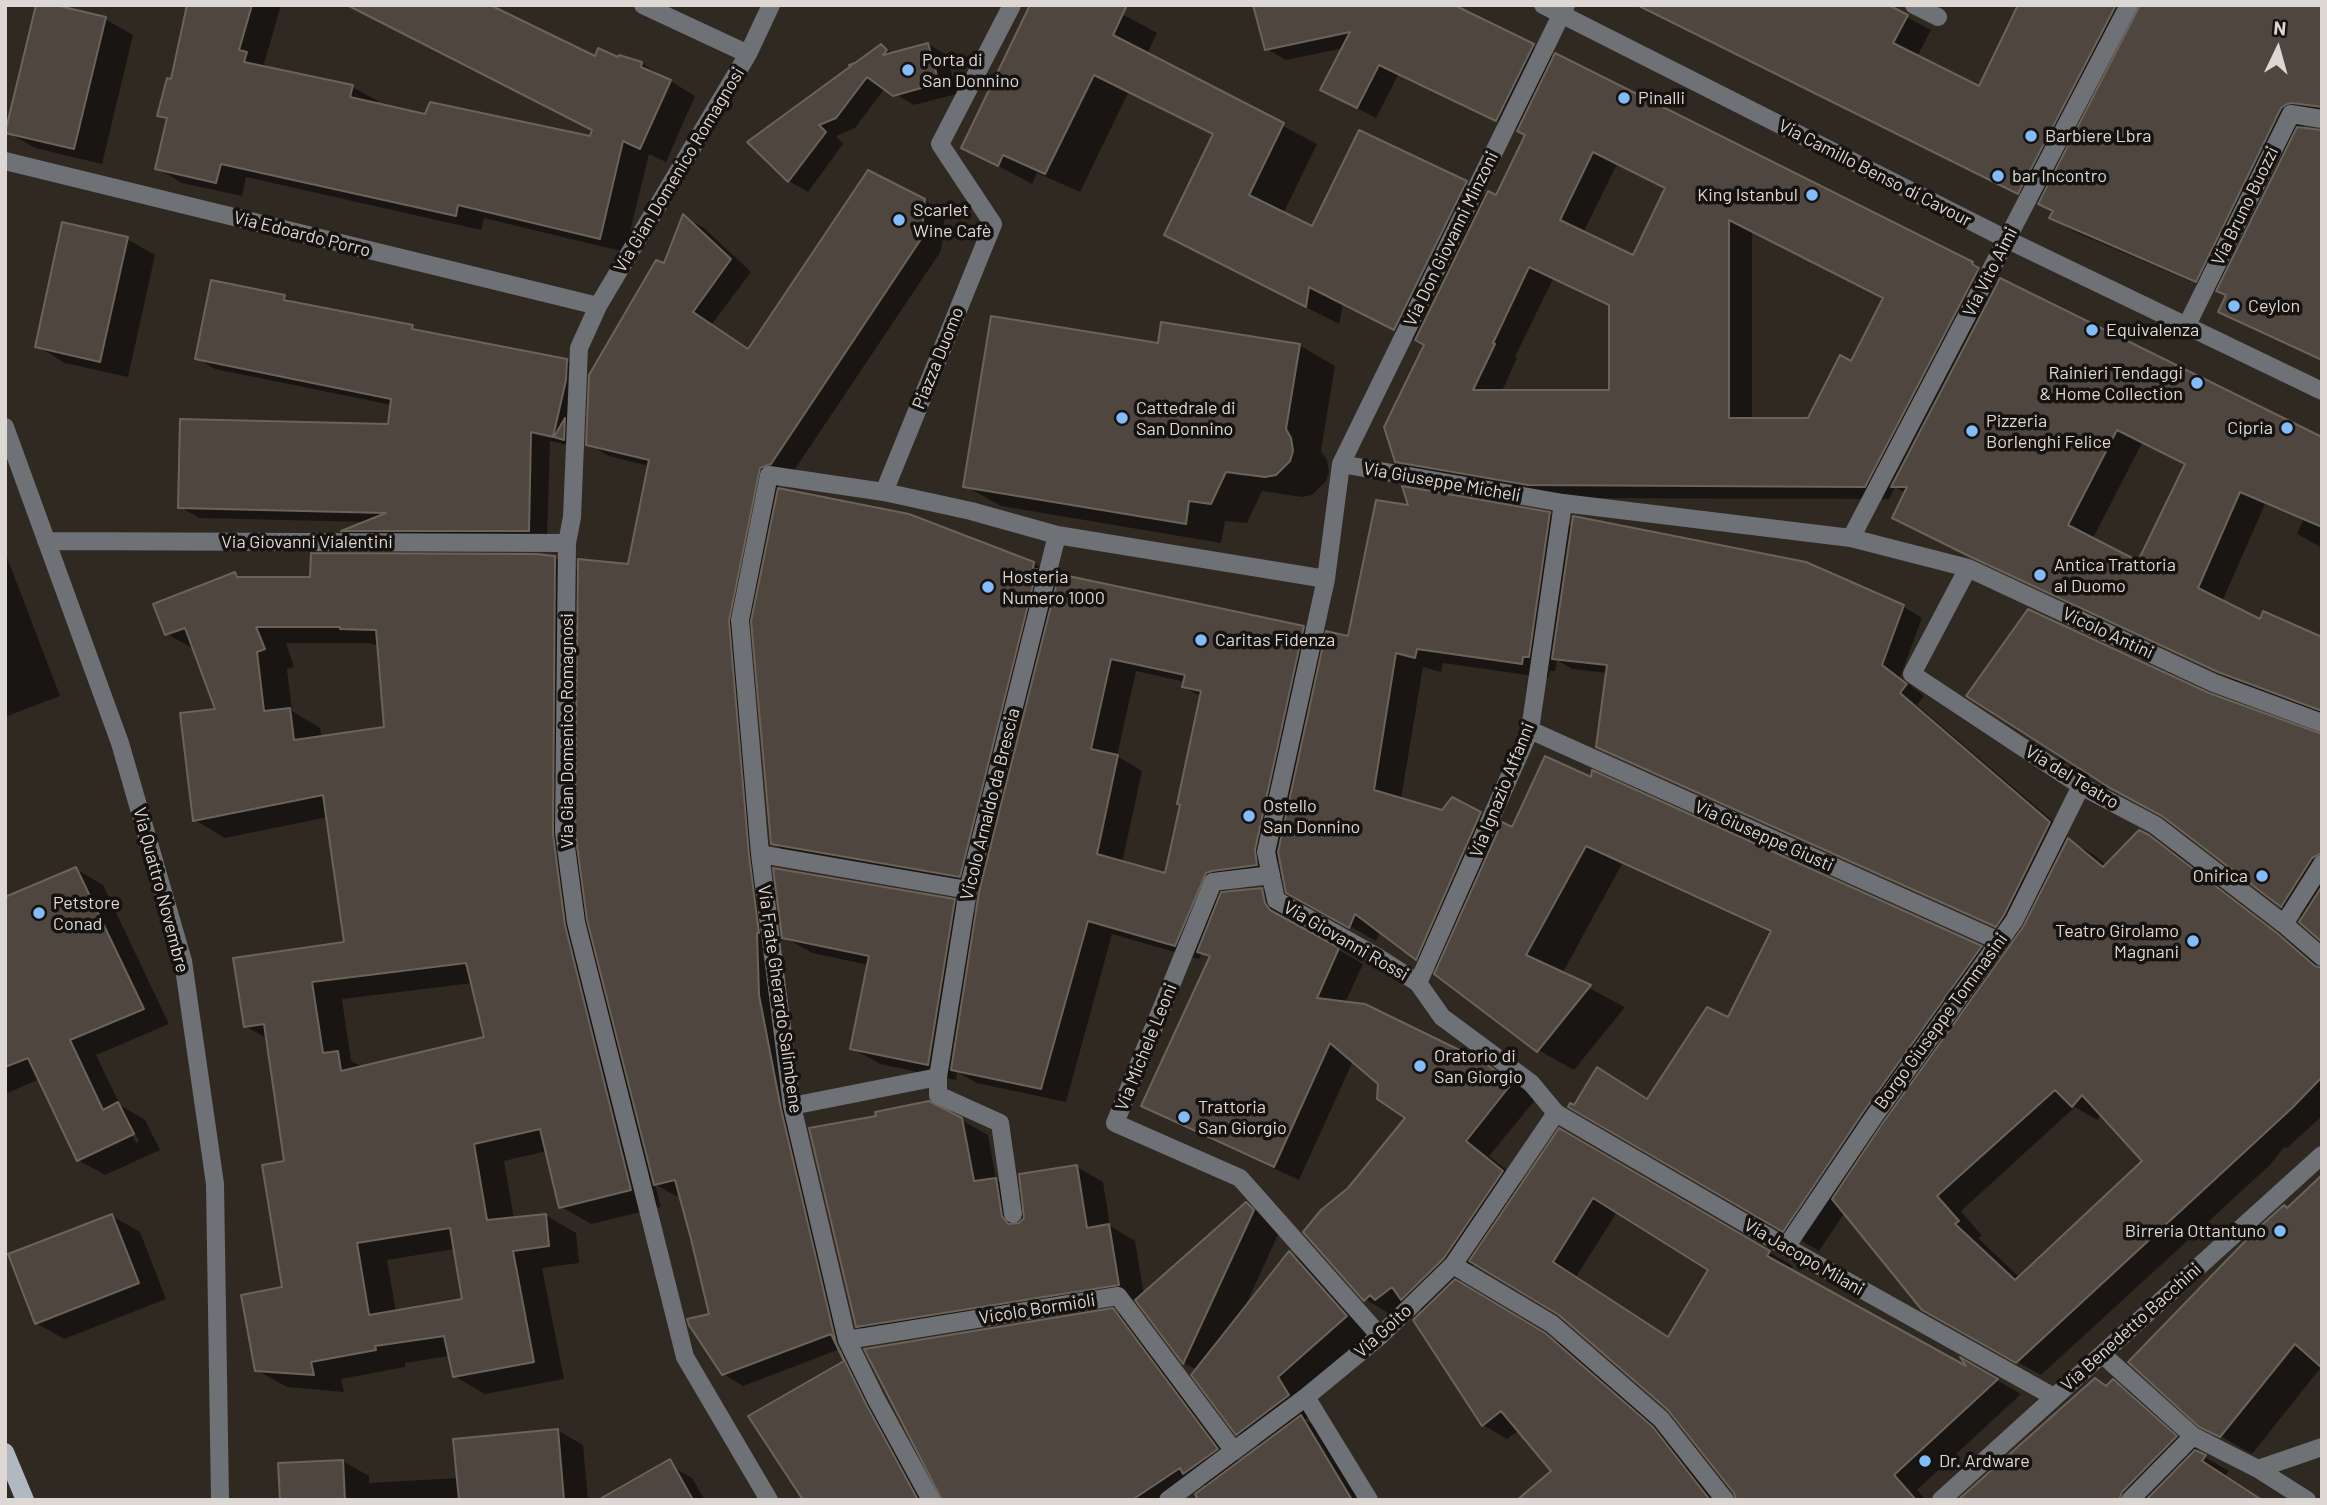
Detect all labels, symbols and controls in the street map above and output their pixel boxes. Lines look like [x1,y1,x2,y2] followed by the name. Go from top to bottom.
[2243,14,2313,84] north arrow
[2273,16,2287,40] text: N
[922,49,1019,92] place label: Porta di San Donnino
[900,62,916,78] marker: Porta di San Donnino
[609,63,749,277] street label: Via Gian Domenico Romagnosi
[1638,87,1685,109] place label: Pinalli
[1616,90,1632,106] marker: Pinalli
[1775,115,1975,231] street label: Via Camillo Benso di Cavour
[2045,125,2151,147] place label: Barbiere Lbra
[2023,128,2039,144] marker: Barbiere Lbra
[2207,143,2283,269] street label: Via Bruno Buozzi
[1399,148,1503,330] street label: Via Don Giovanni Minzoni
[2012,165,2107,187] place label: bar Incontro
[1990,168,2006,184] marker: bar Incontro
[1697,184,1798,206] place label: King Istanbul
[1804,187,1820,203] marker: King Istanbul
[913,199,991,242] place label: Scarlet Wine Cafè
[231,207,373,261] street label: Via Edoardo Porro
[891,212,907,228] marker: Scarlet Wine Cafè
[1958,223,2022,321] street label: Via Vito Aimi
[2248,295,2300,317] place label: Ceylon
[2226,298,2242,314] marker: Ceylon
[908,304,968,412] street label: Piazza Duomo
[2106,319,2199,341] place label: Equivalenza
[2084,322,2100,338] marker: Equivalenza
[2039,362,2183,404] place label: Rainieri Tendaggi & Home Collection
[2189,375,2205,391] marker: Rainieri Tendaggi & Home Collection
[1136,397,1236,440] place label: Cattedrale di San Donnino
[1114,410,1130,426] marker: Cattedrale di San Donnino
[1986,410,2111,452] place label: Pizzeria Borlenghi Felice
[2227,417,2273,439] place label: Cipria
[2279,420,2295,436] marker: Cipria
[1964,423,1980,439] marker: Pizzeria Borlenghi Felice
[1362,458,1522,506] street label: Via Giuseppe Micheli
[221,531,393,553] street label: Via Giovanni Vialentini
[2054,554,2176,596] place label: Antica Trattoria al Duomo
[1002,566,1105,608] place label: Hosteria Numero 1000
[2032,567,2048,583] marker: Antica Trattoria al Duomo
[980,579,996,595] marker: Hosteria Numero 1000
[2059,603,2157,663] street label: Vicolo Antini
[556,613,578,849] street label: Via Gian Domenico Romagnosi
[1215,629,1335,651] place label: Caritas Fidenza
[1193,632,1209,648] marker: Caritas Fidenza
[956,706,1024,902] street label: Vicolo Arnaldo da Brescia
[1465,719,1539,861] street label: Via Ignazio Affanni
[2021,741,2123,813] street label: Via del Teatro
[1263,795,1360,838] place label: Ostello San Donnino
[1691,796,1837,876] street label: Via Giuseppe Giusti
[129,805,193,975] street label: Via Quattro Novembre
[1241,808,1257,824] marker: Ostello San Donnino
[2193,865,2248,887] place label: Onirica
[2254,868,2270,884] marker: Onirica
[753,883,807,1115] street label: Via Frate Gherardo Salimbene
[53,892,120,934] place label: Petstore Conad
[1280,896,1412,986] street label: Via Giovanni Rossi
[31,905,47,921] marker: Petstore Conad
[2055,920,2179,962] place label: Teatro Girolamo Magnani
[1870,929,2012,1113] street label: Borgo Giuseppe Tommasini
[2185,933,2201,949] marker: Teatro Girolamo Magnani
[1111,980,1181,1114] street label: Via Michele Leoni
[1434,1045,1523,1088] place label: Oratorio di San Giorgio
[1412,1058,1428,1074] marker: Oratorio di San Giorgio
[1198,1096,1287,1138] place label: Trattoria San Giorgio
[1176,1109,1192,1125] marker: Trattoria San Giorgio
[1740,1214,1868,1300] street label: Via Jacopo Milani
[2125,1220,2266,1242] place label: Birreria Ottantuno
[2272,1223,2288,1239] marker: Birreria Ottantuno
[2056,1258,2206,1396] street label: Via Benedetto Bacchini
[977,1289,1097,1329] street label: Vicolo Bormioli
[1350,1300,1416,1362] street label: Via Goito
[1939,1450,2030,1472] place label: Dr. Ardware
[1917,1453,1933,1469] marker: Dr. Ardware

